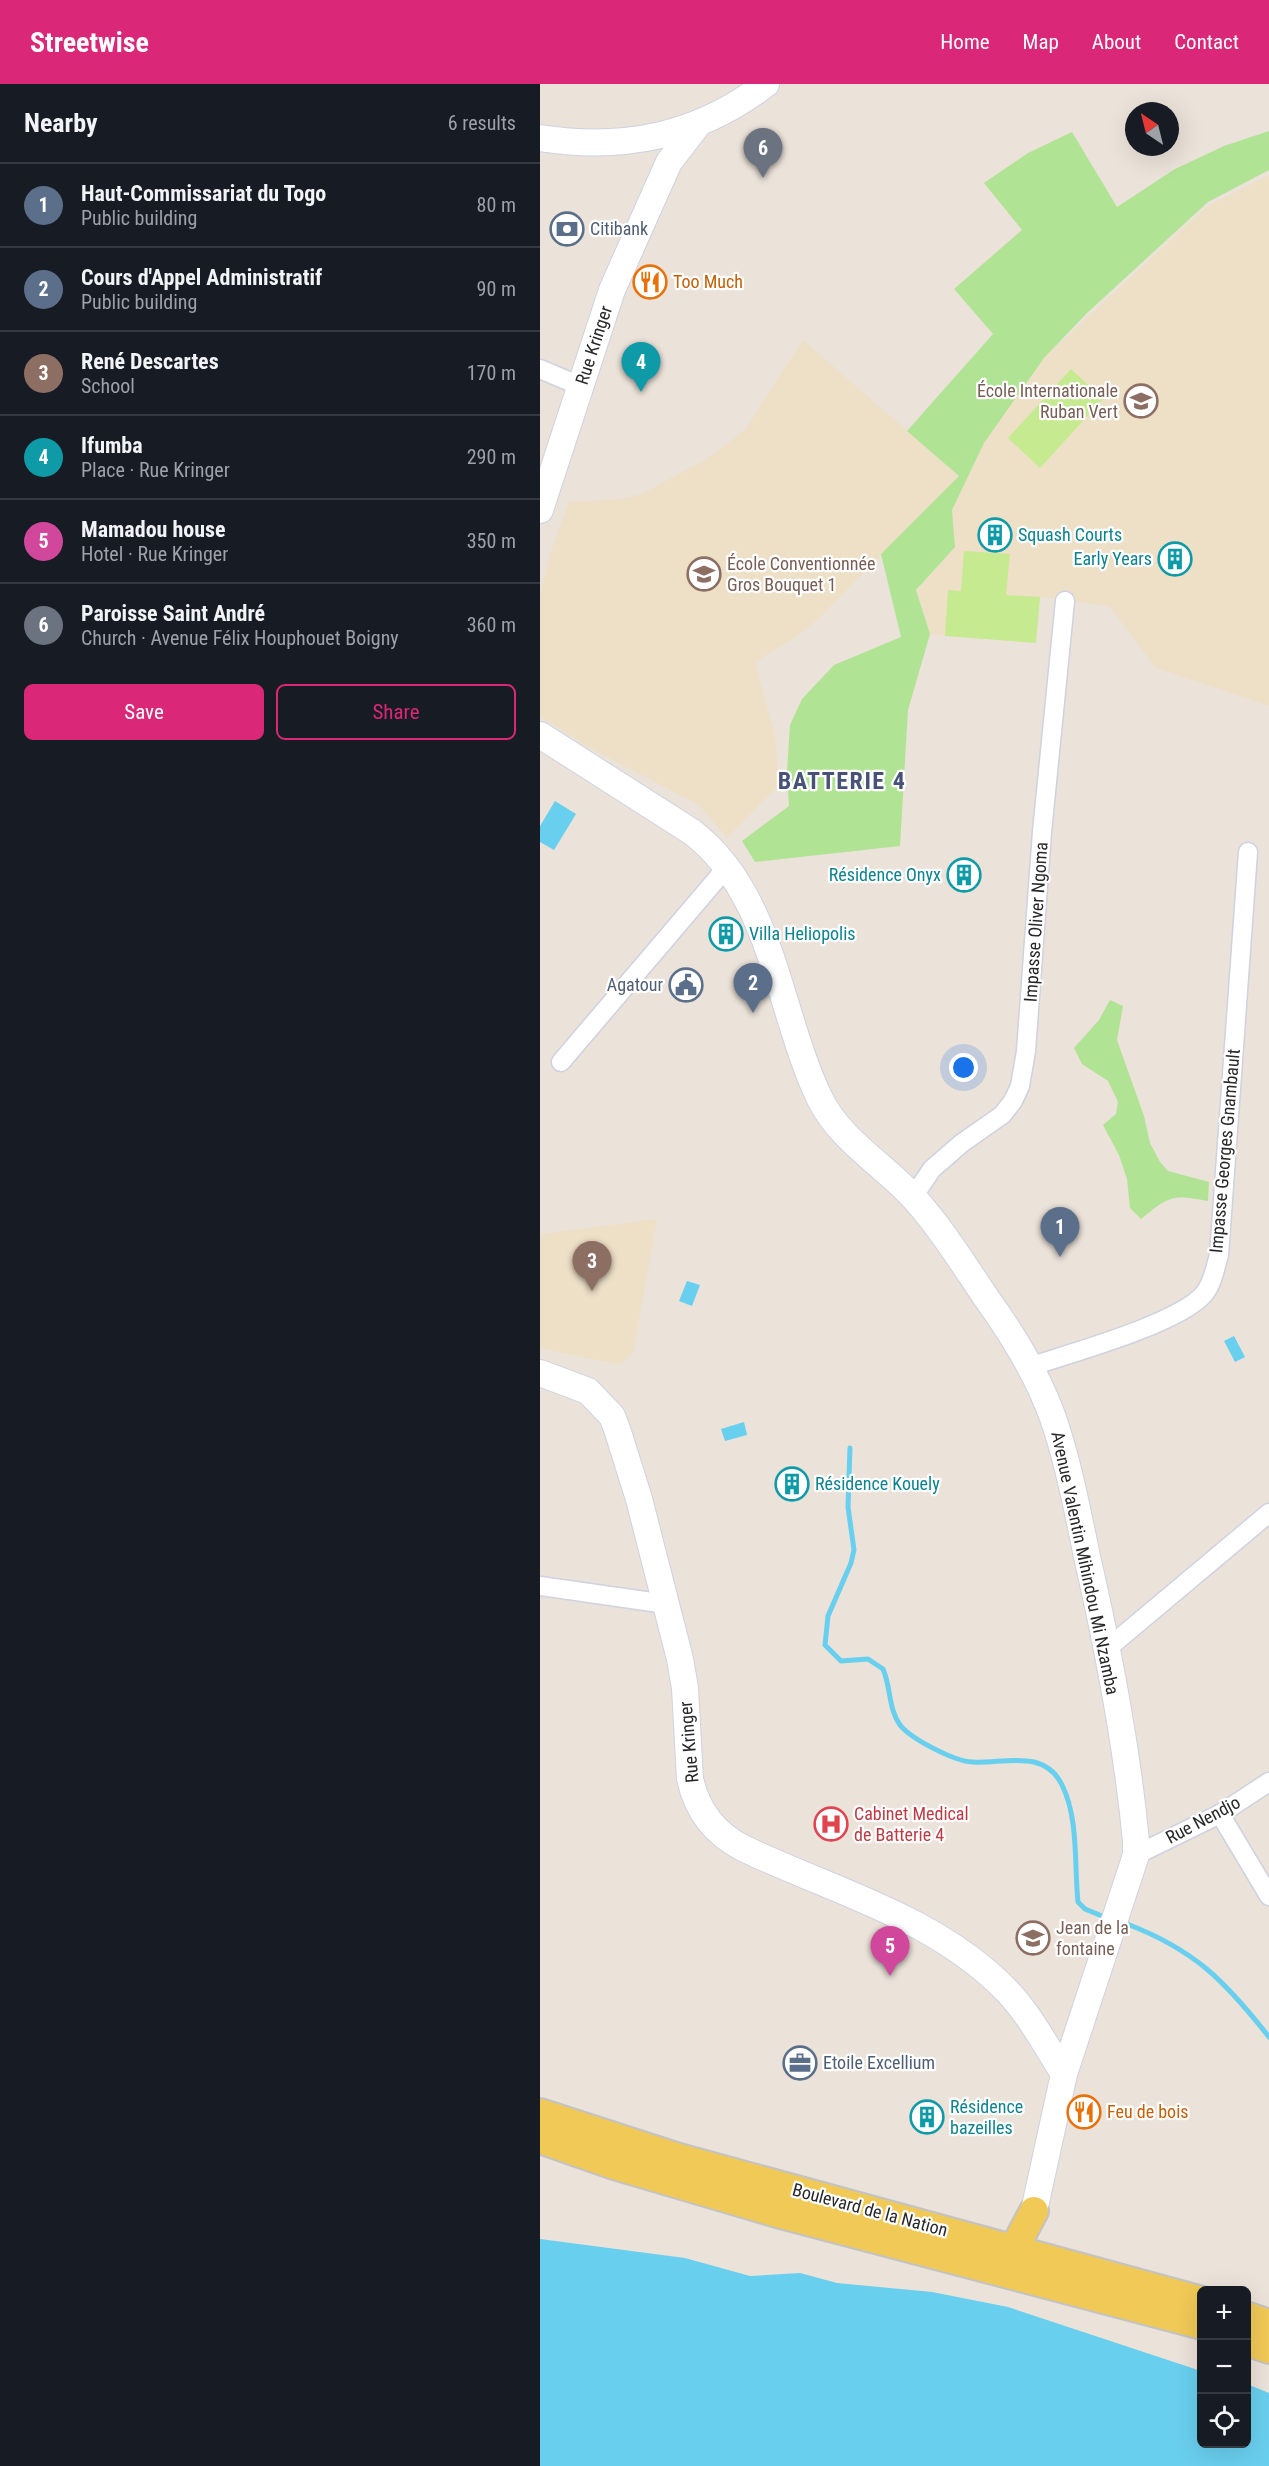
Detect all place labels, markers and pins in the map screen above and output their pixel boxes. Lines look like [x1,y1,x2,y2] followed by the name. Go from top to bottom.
[744,128,782,178] pin: 6
[549,211,585,247] bank icon: Citibank
[590,218,648,239] place label: Citibank
[632,264,668,300] restaurant icon: Too Much
[673,271,743,292] place label: Too Much
[622,342,660,392] pin: 4
[977,380,1118,422] place label: École Internationale Ruban Vert
[1123,383,1159,419] school or university icon: École Internationale Ruban Vert
[977,517,1013,553] building icon: Squash Courts
[1018,524,1122,545] place label: Squash Courts
[1157,541,1193,577] building icon: Early Years
[1074,548,1152,569] place label: Early Years
[727,553,875,595] place label: École Conventionnée Gros Bouquet 1
[686,556,722,592] school or university icon: École Conventionnée Gros Bouquet 1
[946,857,982,893] building icon: Résidence Onyx
[829,864,941,885] place label: Résidence Onyx
[708,916,744,952] building icon: Villa Heliopolis
[749,923,856,944] place label: Villa Heliopolis
[734,964,772,1013] pin: 2
[668,967,704,1003] public building icon: Agatour
[607,974,664,995] place label: Agatour
[1040,1208,1080,1257] pin: 1
[572,1242,612,1291] pin: 3
[774,1466,810,1502] building icon: Résidence Kouely
[815,1473,940,1494] place label: Résidence Kouely
[854,1803,969,1845] place label: Cabinet Medical de Batterie 4
[813,1806,849,1842] hospital icon: Cabinet Medical de Batterie 4
[1056,1917,1129,1959] place label: Jean de la fontaine
[1015,1920,1051,1956] school or university icon: Jean de la fontaine
[870,1926,910,1976] pin: 5
[782,2045,818,2081] office icon: Etoile Excellium
[823,2052,935,2073] place label: Etoile Excellium
[1066,2094,1102,2130] restaurant icon: Feu de bois
[950,2096,1023,2138] place label: Résidence bazeilles
[909,2099,945,2135] building icon: Résidence bazeilles
[1107,2101,1189,2122] place label: Feu de bois

